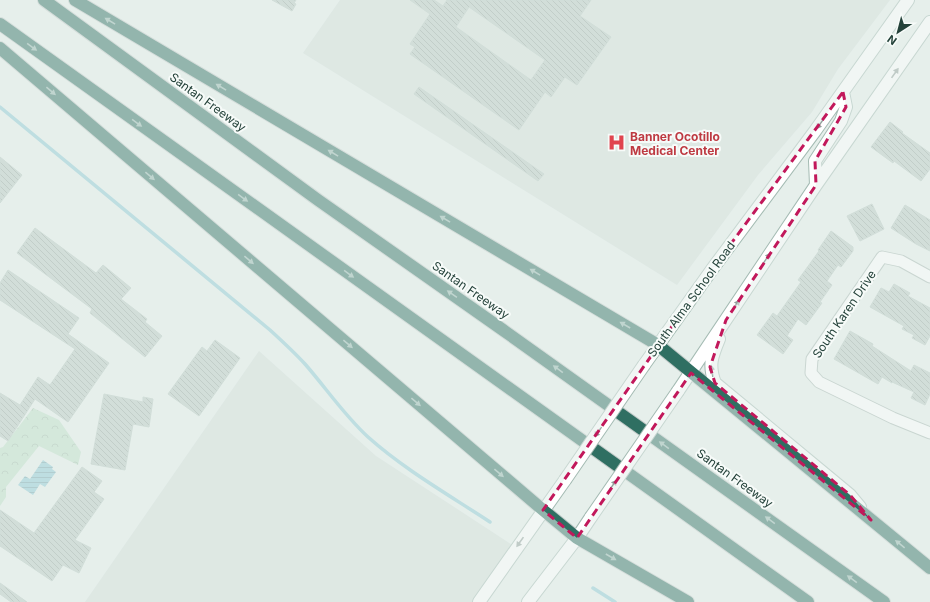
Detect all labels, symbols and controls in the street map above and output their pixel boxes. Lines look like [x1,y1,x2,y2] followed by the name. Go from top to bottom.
[878,12,918,52] north arrow
[104,17,115,24] one-way arrow
[885,32,900,48] text: N
[26,43,37,51] one-way arrow
[891,68,899,78] one-way arrow
[167,69,249,135] street label: Santan Freeway
[215,83,227,90] one-way arrow
[46,87,56,96] one-way arrow
[816,118,824,129] one-way arrow
[132,119,143,127] one-way arrow
[630,129,720,158] place label: Banner Ocotillo Medical Center
[607,133,627,153] hospital icon: Banner Ocotillo Medical Center
[327,150,339,157] one-way arrow
[145,171,155,180] one-way arrow
[238,194,248,202] one-way arrow
[439,216,451,223] one-way arrow
[644,238,738,360] street label: South Alma School Road
[763,253,771,263] one-way arrow
[244,256,254,265] one-way arrow
[430,258,513,322] street label: Santan Freeway
[809,267,879,361] street label: South Karen Drive
[529,269,541,276] one-way arrow
[344,270,354,278] one-way arrow
[447,290,458,298] one-way arrow
[732,300,740,311] one-way arrow
[619,322,631,329] one-way arrow
[343,340,353,349] one-way arrow
[553,365,564,373] one-way arrow
[709,365,715,377] one-way arrow
[410,398,421,407] one-way arrow
[594,427,602,437] one-way arrow
[659,441,670,449] one-way arrow
[694,445,776,511] street label: Santan Freeway
[494,469,504,478] one-way arrow
[609,480,617,490] one-way arrow
[765,517,775,525] one-way arrow
[516,537,524,547] one-way arrow
[894,539,905,548] one-way arrow
[605,554,617,561] one-way arrow
[847,575,857,583] one-way arrow

